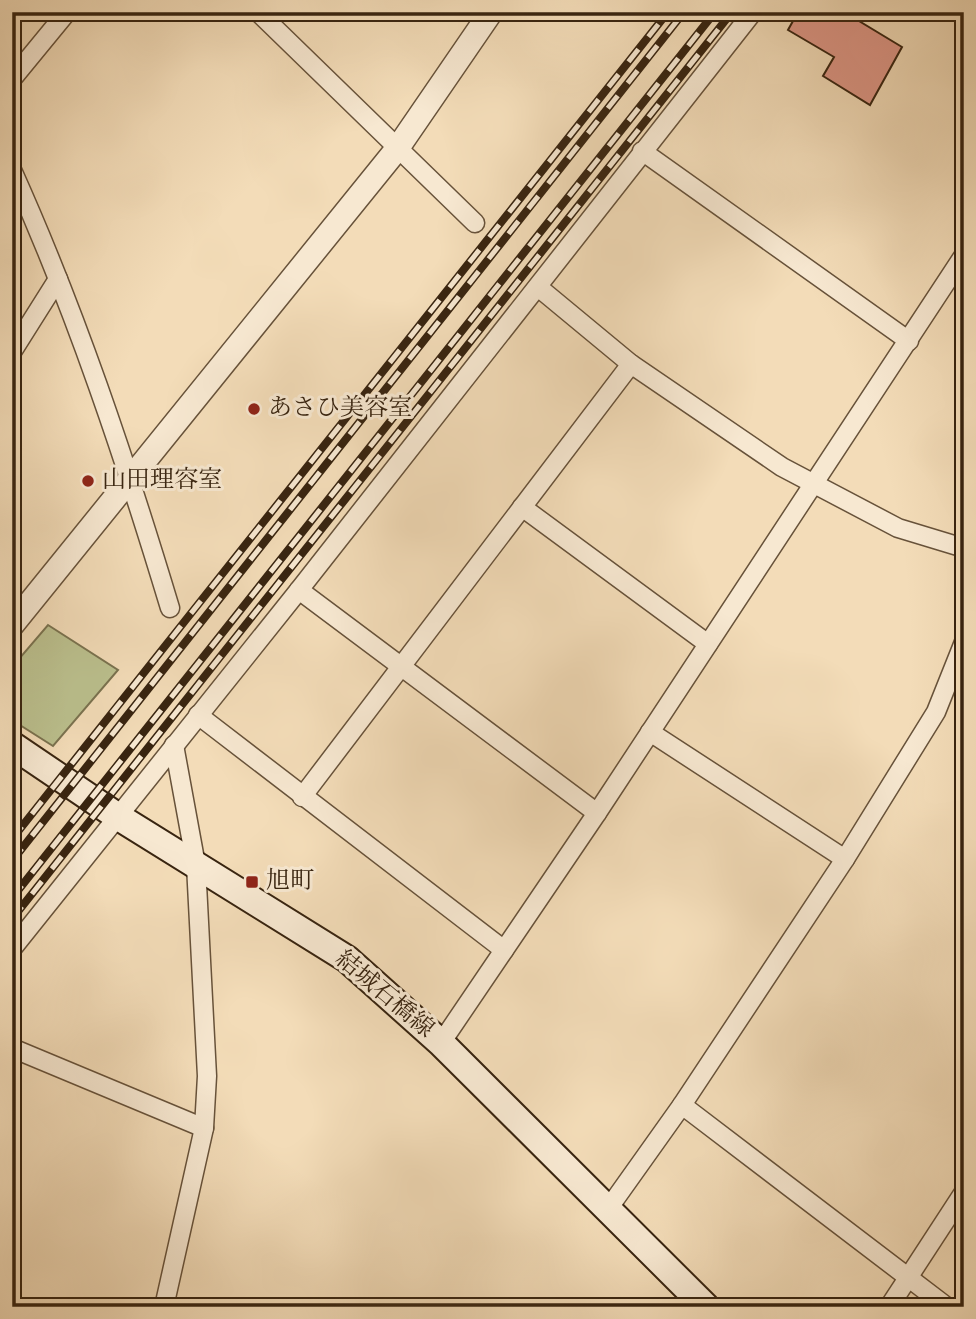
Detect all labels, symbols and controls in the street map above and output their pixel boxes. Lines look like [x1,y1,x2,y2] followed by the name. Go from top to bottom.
[268,394,412,421] place label: あさひ美容室
[246,401,262,417] marker: あさひ美容室
[102,466,222,493] place label: 山田理容室
[80,473,96,489] marker: 山田理容室
[266,867,314,894] place label: 旭町
[244,874,260,890] marker: 旭町
[330,945,440,1043] street label: 結城石橋線

